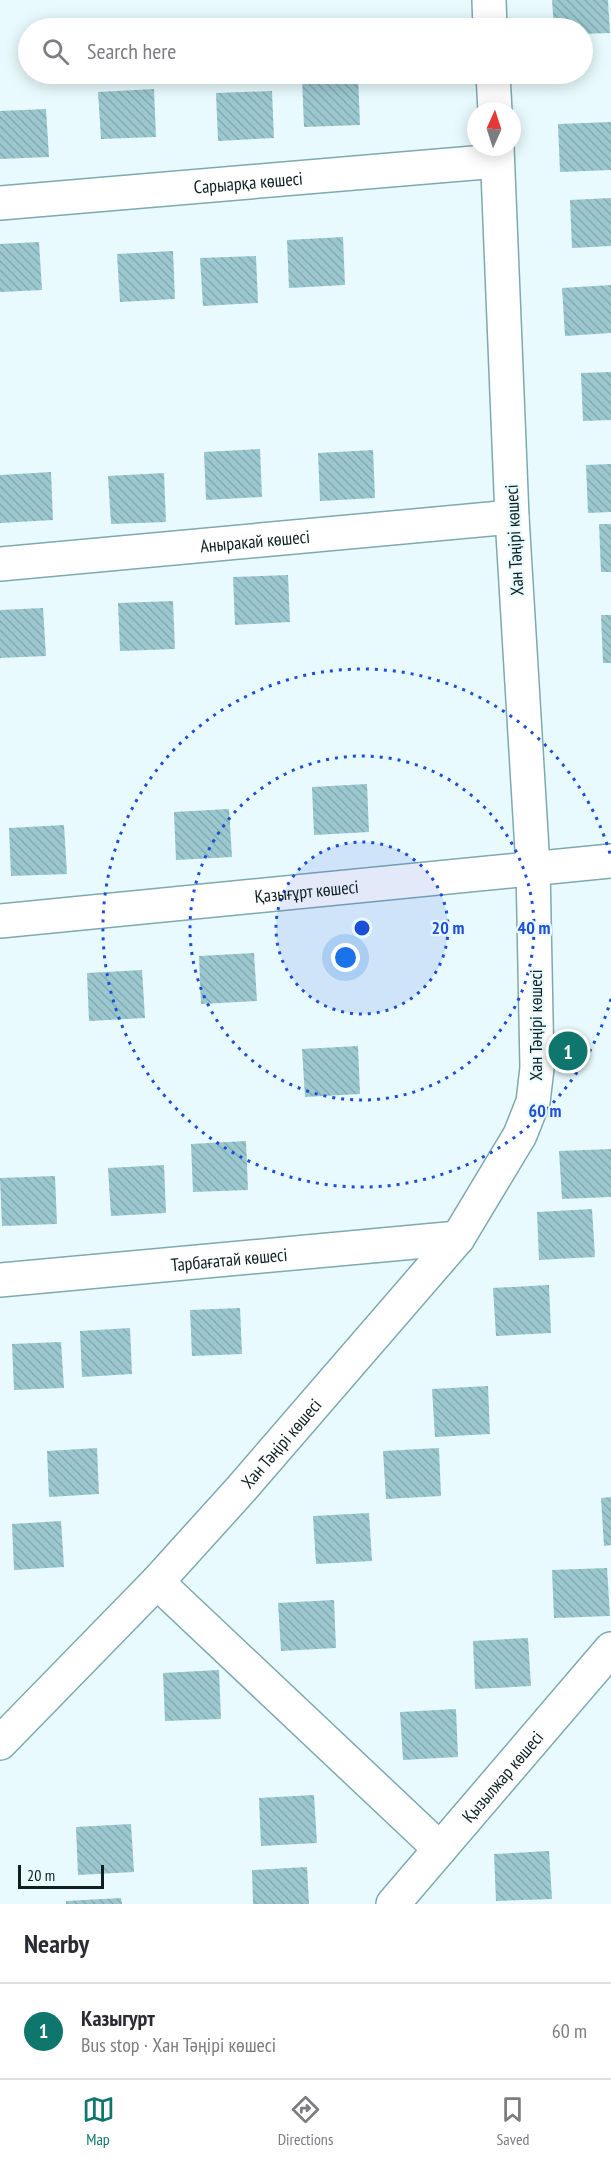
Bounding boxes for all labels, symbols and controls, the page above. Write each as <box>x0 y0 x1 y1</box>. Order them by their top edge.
search box <box>18 18 593 84</box>
icon: search <box>39 35 72 68</box>
text: Search here <box>87 37 176 65</box>
north arrow <box>467 102 521 156</box>
street label: Сарыарқа көшесі <box>193 166 304 198</box>
street label: Хан Тәңірі көшесі <box>500 484 528 596</box>
street label: Аныракай көшесі <box>199 524 311 557</box>
street label: Қазығұрт көшесі <box>253 874 360 907</box>
text: 20 m <box>432 916 464 939</box>
text: 40 m <box>518 916 550 939</box>
centre of rings <box>352 918 372 938</box>
your location <box>331 943 360 972</box>
street label: Хан Тәңірі көшесі <box>524 969 547 1081</box>
pin: 1 <box>548 1028 588 1074</box>
text: 60 m <box>529 1099 561 1122</box>
street label: Тарбағатай көшесі <box>170 1242 288 1276</box>
street label: Хан Тәңірі көшесі <box>236 1393 326 1493</box>
street label: Қызылжар көшесі <box>457 1726 548 1827</box>
scale bar <box>18 1862 104 1890</box>
text: 20 m <box>27 1865 55 1885</box>
text: Nearby <box>24 1927 89 1960</box>
text: Казыгурт <box>81 2004 155 2032</box>
text: 1 <box>39 2018 48 2044</box>
text: 60 m <box>552 2018 587 2044</box>
text: Bus stop · Хан Тәңірі көшесі <box>81 2032 276 2058</box>
tab: Map <box>82 2093 115 2149</box>
tab: Directions <box>278 2093 333 2149</box>
tab: Saved <box>496 2093 529 2149</box>

